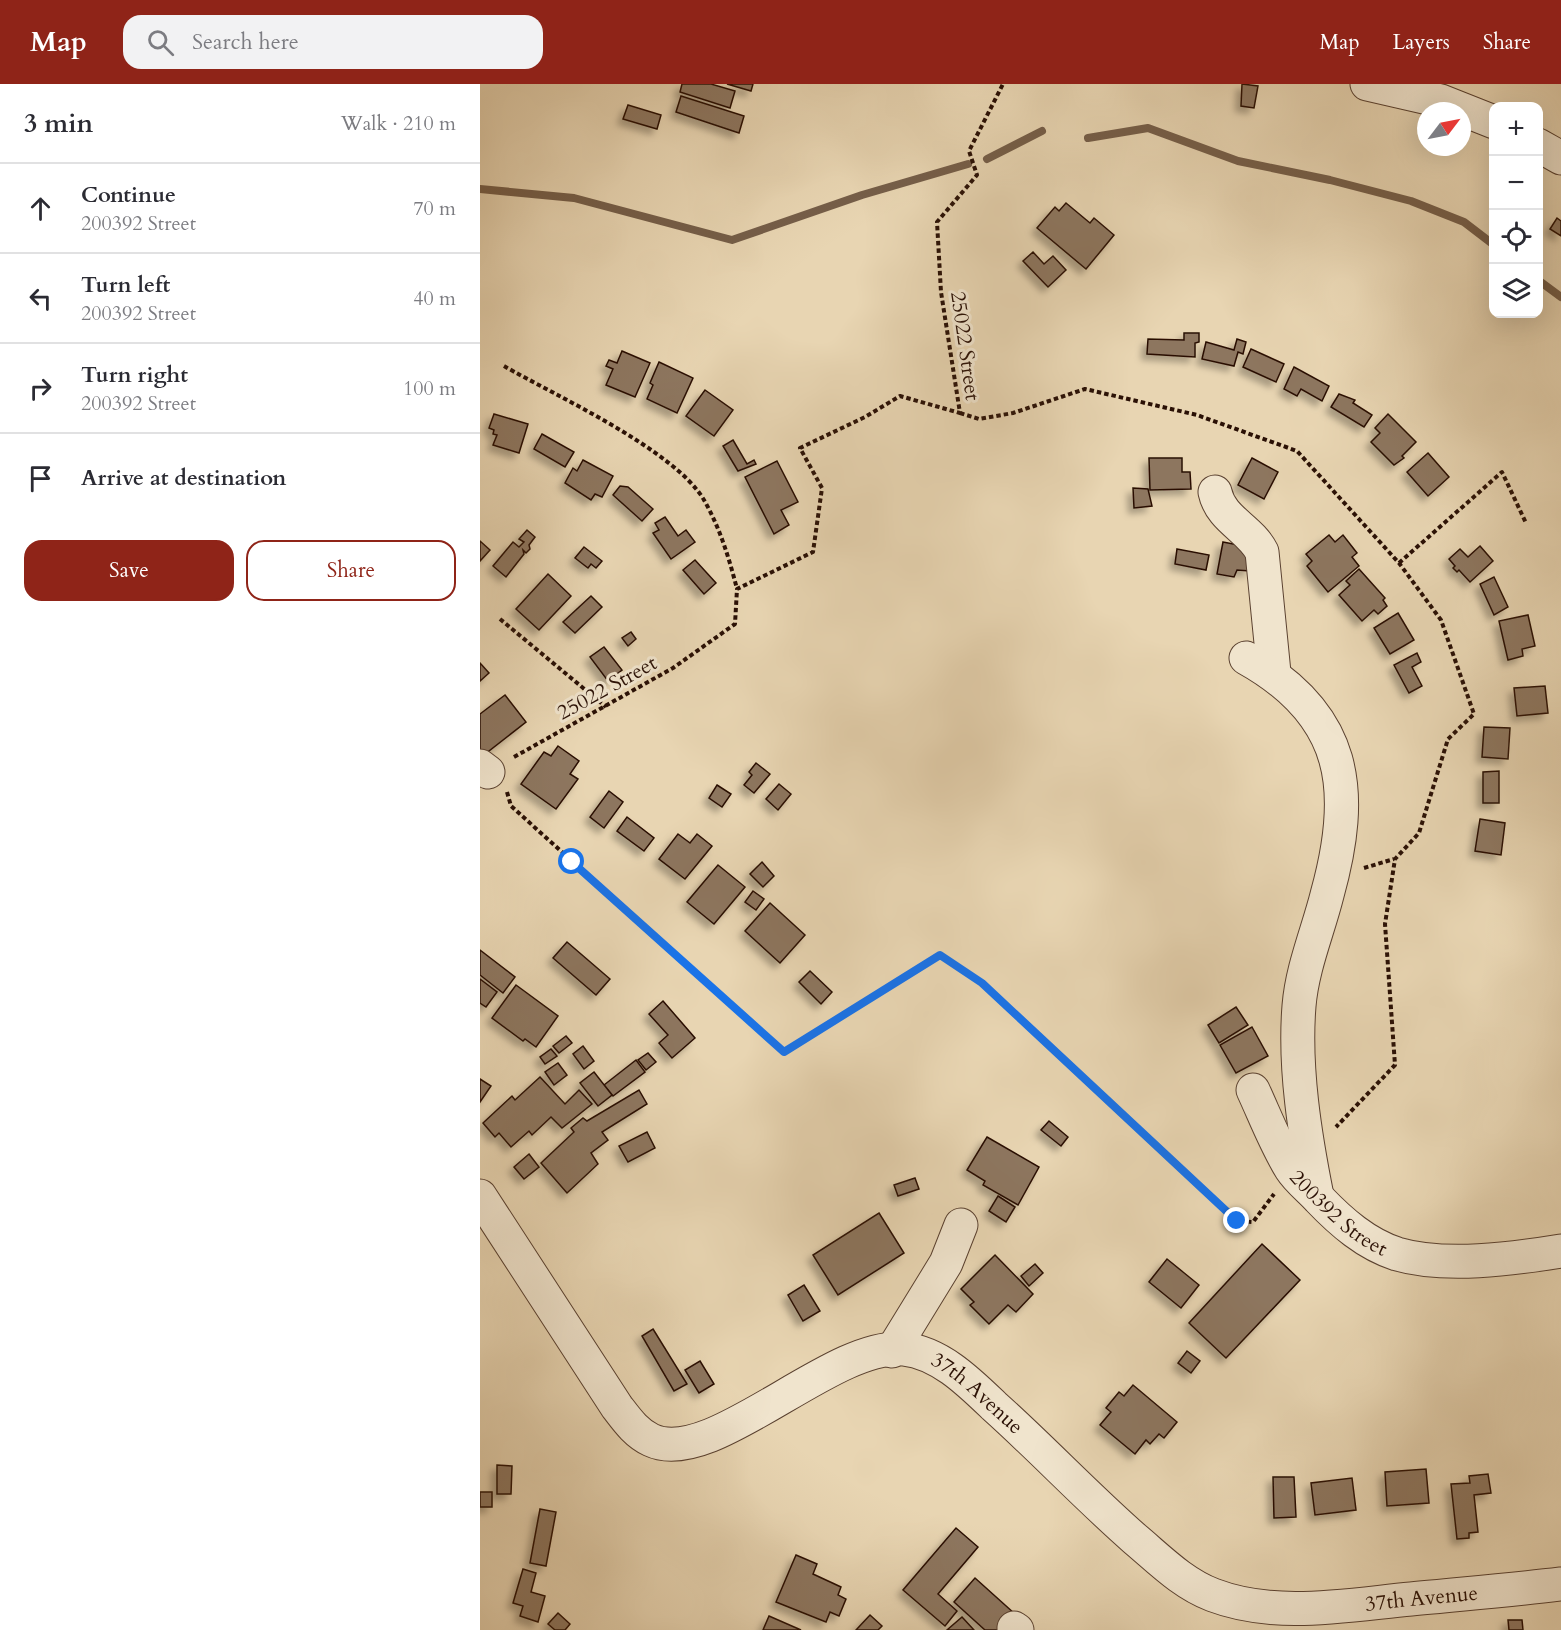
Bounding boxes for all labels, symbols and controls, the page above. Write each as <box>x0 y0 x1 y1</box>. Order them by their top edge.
search box <box>123 15 543 69</box>
text: Map <box>30 23 87 61</box>
icon: search <box>144 26 177 59</box>
text: Search here <box>192 27 299 57</box>
text: Map <box>1320 28 1360 57</box>
text: Layers <box>1393 28 1450 57</box>
text: Share <box>1483 28 1531 57</box>
north arrow <box>1417 102 1471 156</box>
map controls <box>1489 102 1543 318</box>
button: + <box>1489 102 1543 156</box>
text: 3 min <box>24 106 93 141</box>
text: Walk · 210 m <box>341 110 456 137</box>
button: − <box>1489 156 1543 210</box>
text: Continue <box>81 180 176 210</box>
icon: ahead <box>24 192 57 225</box>
text: 70 m <box>413 195 456 222</box>
text: 200392 Street <box>81 210 196 237</box>
button: locate <box>1489 210 1543 264</box>
button: layers <box>1489 264 1543 318</box>
text: Turn left <box>81 270 170 300</box>
icon: left <box>24 282 57 315</box>
text: 40 m <box>413 285 456 312</box>
street label: 25022 Street <box>943 290 987 403</box>
text: 200392 Street <box>81 300 196 327</box>
text: Turn right <box>81 360 188 390</box>
icon: right <box>24 372 57 405</box>
text: 100 m <box>403 375 456 402</box>
text: 200392 Street <box>81 390 196 417</box>
icon: arrive <box>24 462 57 495</box>
text: Arrive at destination <box>81 463 286 493</box>
button: Save <box>24 540 234 601</box>
button: Share <box>246 540 456 601</box>
street label: 25022 Street <box>552 648 662 727</box>
route start <box>558 848 584 874</box>
street label: 200392 Street <box>1283 1163 1392 1263</box>
route end <box>1223 1207 1249 1233</box>
street label: 37th Avenue <box>926 1345 1030 1441</box>
street label: 37th Avenue <box>1363 1578 1479 1618</box>

